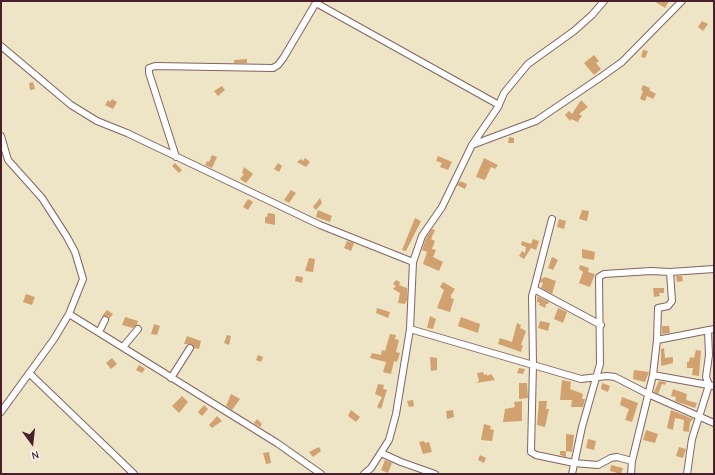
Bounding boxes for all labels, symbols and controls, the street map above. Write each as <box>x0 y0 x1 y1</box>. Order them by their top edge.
north arrow <box>12 423 52 463</box>
text: N <box>30 448 40 462</box>

